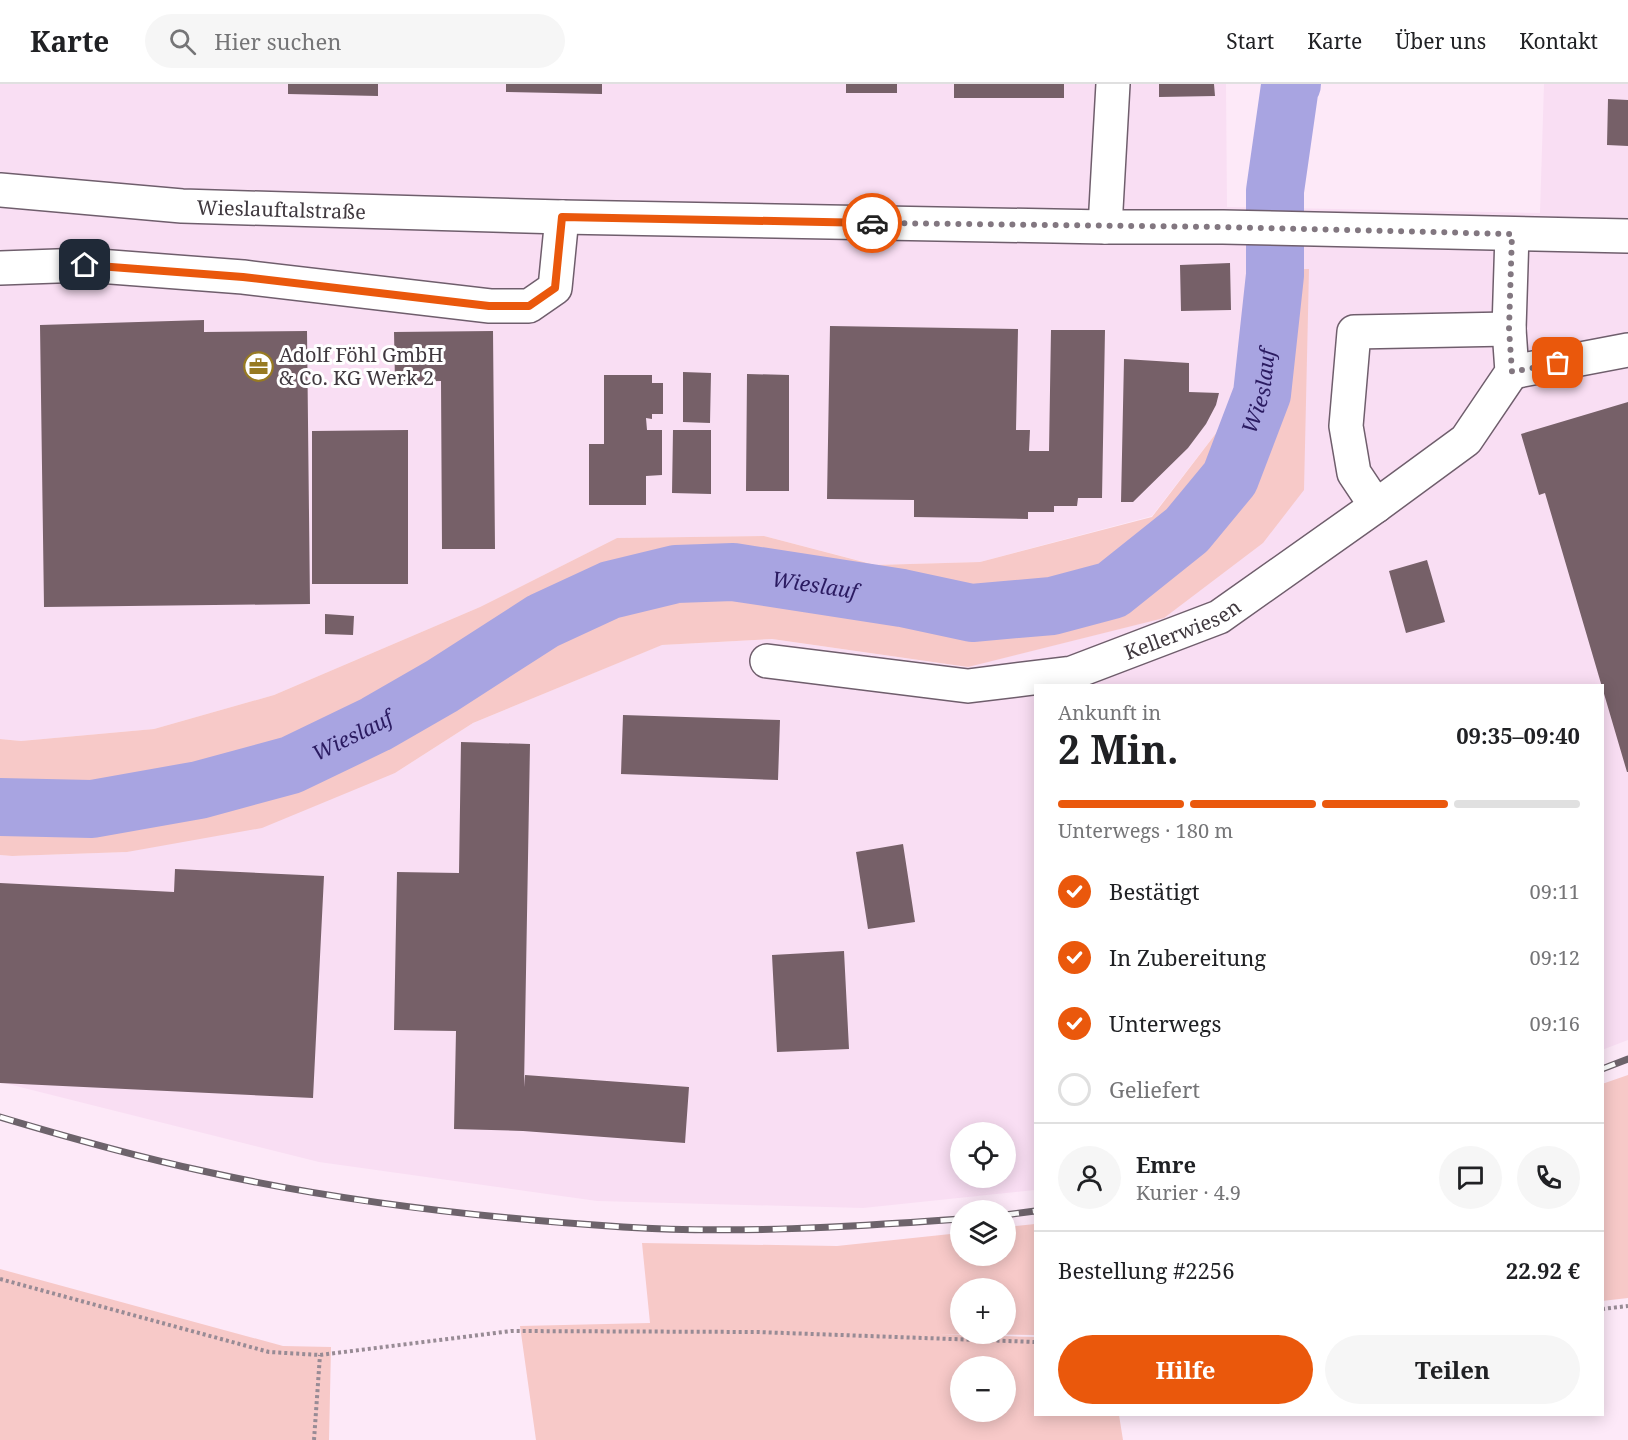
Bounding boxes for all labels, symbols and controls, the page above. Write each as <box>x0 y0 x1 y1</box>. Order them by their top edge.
search box <box>145 14 565 68</box>
text: Karte <box>30 22 109 60</box>
icon: search <box>166 25 199 58</box>
text: Hier suchen <box>214 26 341 56</box>
text: Start <box>1226 27 1274 55</box>
text: Karte <box>1307 27 1362 55</box>
text: Über uns <box>1395 27 1486 55</box>
text: Kontakt <box>1519 27 1598 55</box>
street label: Wieslauftalstraße <box>196 193 366 225</box>
courier <box>842 193 902 253</box>
icon: car <box>856 207 889 240</box>
pin <box>59 239 110 290</box>
icon: home <box>68 248 101 281</box>
pin <box>1532 337 1583 388</box>
place label: Adolf Föhl GmbH & Co. KG Werk 2 <box>279 341 443 391</box>
water label: Wieslauf <box>1234 343 1281 437</box>
icon: bag <box>1541 346 1574 379</box>
office icon: Adolf Föhl GmbH & Co. KG Werk 2 <box>242 350 274 382</box>
water label: Wieslauf <box>770 564 864 606</box>
street label: Kellerwiesen <box>1120 592 1246 665</box>
text: Ankunft in <box>1058 699 1161 726</box>
water label: Wieslauf <box>307 701 401 767</box>
text: 09:35–09:40 <box>1456 720 1580 750</box>
text: 2 Min. <box>1058 722 1179 775</box>
text: Unterwegs · 180 m <box>1058 817 1233 844</box>
icon: check <box>1058 875 1091 908</box>
text: Bestätigt <box>1109 876 1200 906</box>
text: 09:11 <box>1530 878 1580 905</box>
icon: check <box>1058 941 1091 974</box>
text: In Zubereitung <box>1109 942 1266 972</box>
text: 09:12 <box>1530 944 1580 971</box>
icon: check <box>1058 1007 1091 1040</box>
text: Unterwegs <box>1109 1008 1221 1038</box>
text: 09:16 <box>1530 1010 1580 1037</box>
text: Geliefert <box>1109 1074 1200 1104</box>
map controls <box>950 1122 1016 1422</box>
button: locate <box>950 1122 1016 1188</box>
button: person <box>1058 1146 1121 1209</box>
button: chat <box>1439 1146 1502 1209</box>
button: phone <box>1517 1146 1580 1209</box>
text: Emre <box>1136 1149 1196 1179</box>
text: Kurier · 4.9 <box>1136 1179 1241 1206</box>
button: layers <box>950 1200 1016 1266</box>
text: Bestellung #2256 <box>1058 1255 1234 1285</box>
text: 22.92 € <box>1506 1255 1580 1285</box>
button: + <box>950 1278 1016 1344</box>
button: Hilfe <box>1058 1335 1313 1404</box>
button: Teilen <box>1325 1335 1580 1404</box>
button: − <box>950 1356 1016 1422</box>

